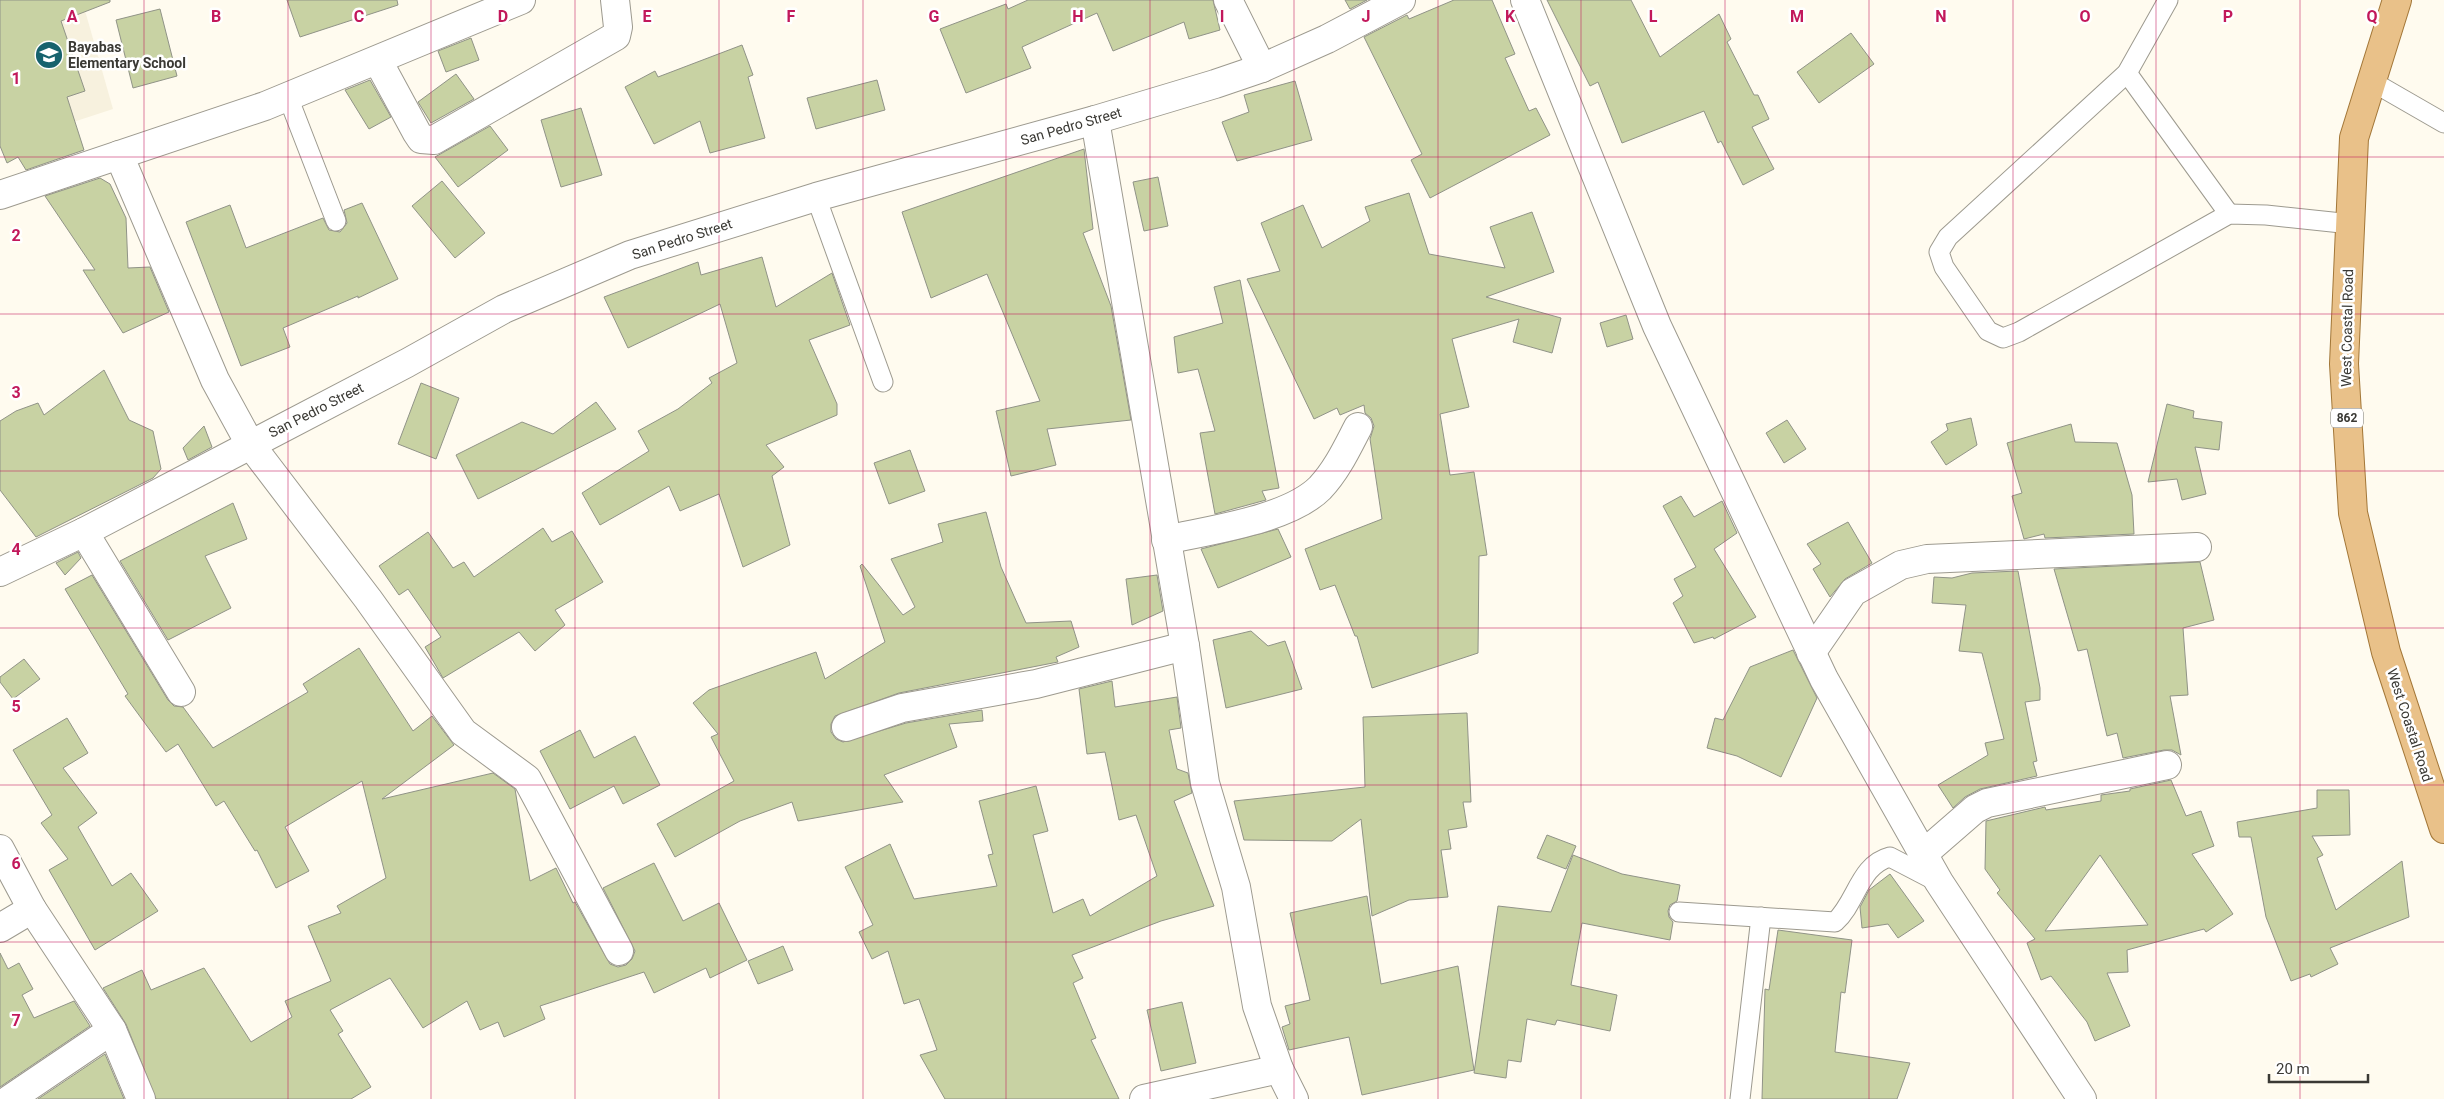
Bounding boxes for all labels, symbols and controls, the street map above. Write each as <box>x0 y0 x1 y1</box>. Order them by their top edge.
text: A <box>67 7 78 26</box>
text: B <box>211 7 221 26</box>
text: C <box>354 7 364 26</box>
text: D <box>498 7 508 26</box>
text: E <box>643 7 652 26</box>
text: F <box>787 7 796 26</box>
text: G <box>929 7 940 26</box>
text: H <box>1072 7 1084 26</box>
text: I <box>1220 7 1224 26</box>
text: J <box>1362 7 1370 26</box>
text: K <box>1505 7 1516 26</box>
text: L <box>1649 7 1658 26</box>
text: M <box>1790 7 1804 26</box>
text: N <box>1935 7 1947 26</box>
text: O <box>2079 7 2091 26</box>
text: P <box>2223 7 2233 26</box>
text: Q <box>2366 7 2378 26</box>
place label: Bayabas Elementary School <box>68 39 186 71</box>
school or university icon: Bayabas Elementary School <box>34 40 64 70</box>
text: 1 <box>11 69 21 88</box>
street label: San Pedro Street <box>1019 104 1124 148</box>
street label: San Pedro Street <box>630 215 734 263</box>
text: 2 <box>11 226 21 245</box>
street label: West Coastal Road <box>2338 269 2356 387</box>
street label: San Pedro Street <box>266 379 366 441</box>
text: 3 <box>11 383 21 402</box>
road number: 862 <box>2331 408 2363 428</box>
text: 4 <box>11 540 21 559</box>
street label: West Coastal Road <box>2384 666 2436 784</box>
text: 5 <box>11 697 21 716</box>
text: 6 <box>11 854 21 873</box>
text: 7 <box>11 1011 21 1030</box>
scale bar <box>2269 1052 2368 1084</box>
text: 20 m <box>2276 1060 2310 1078</box>

